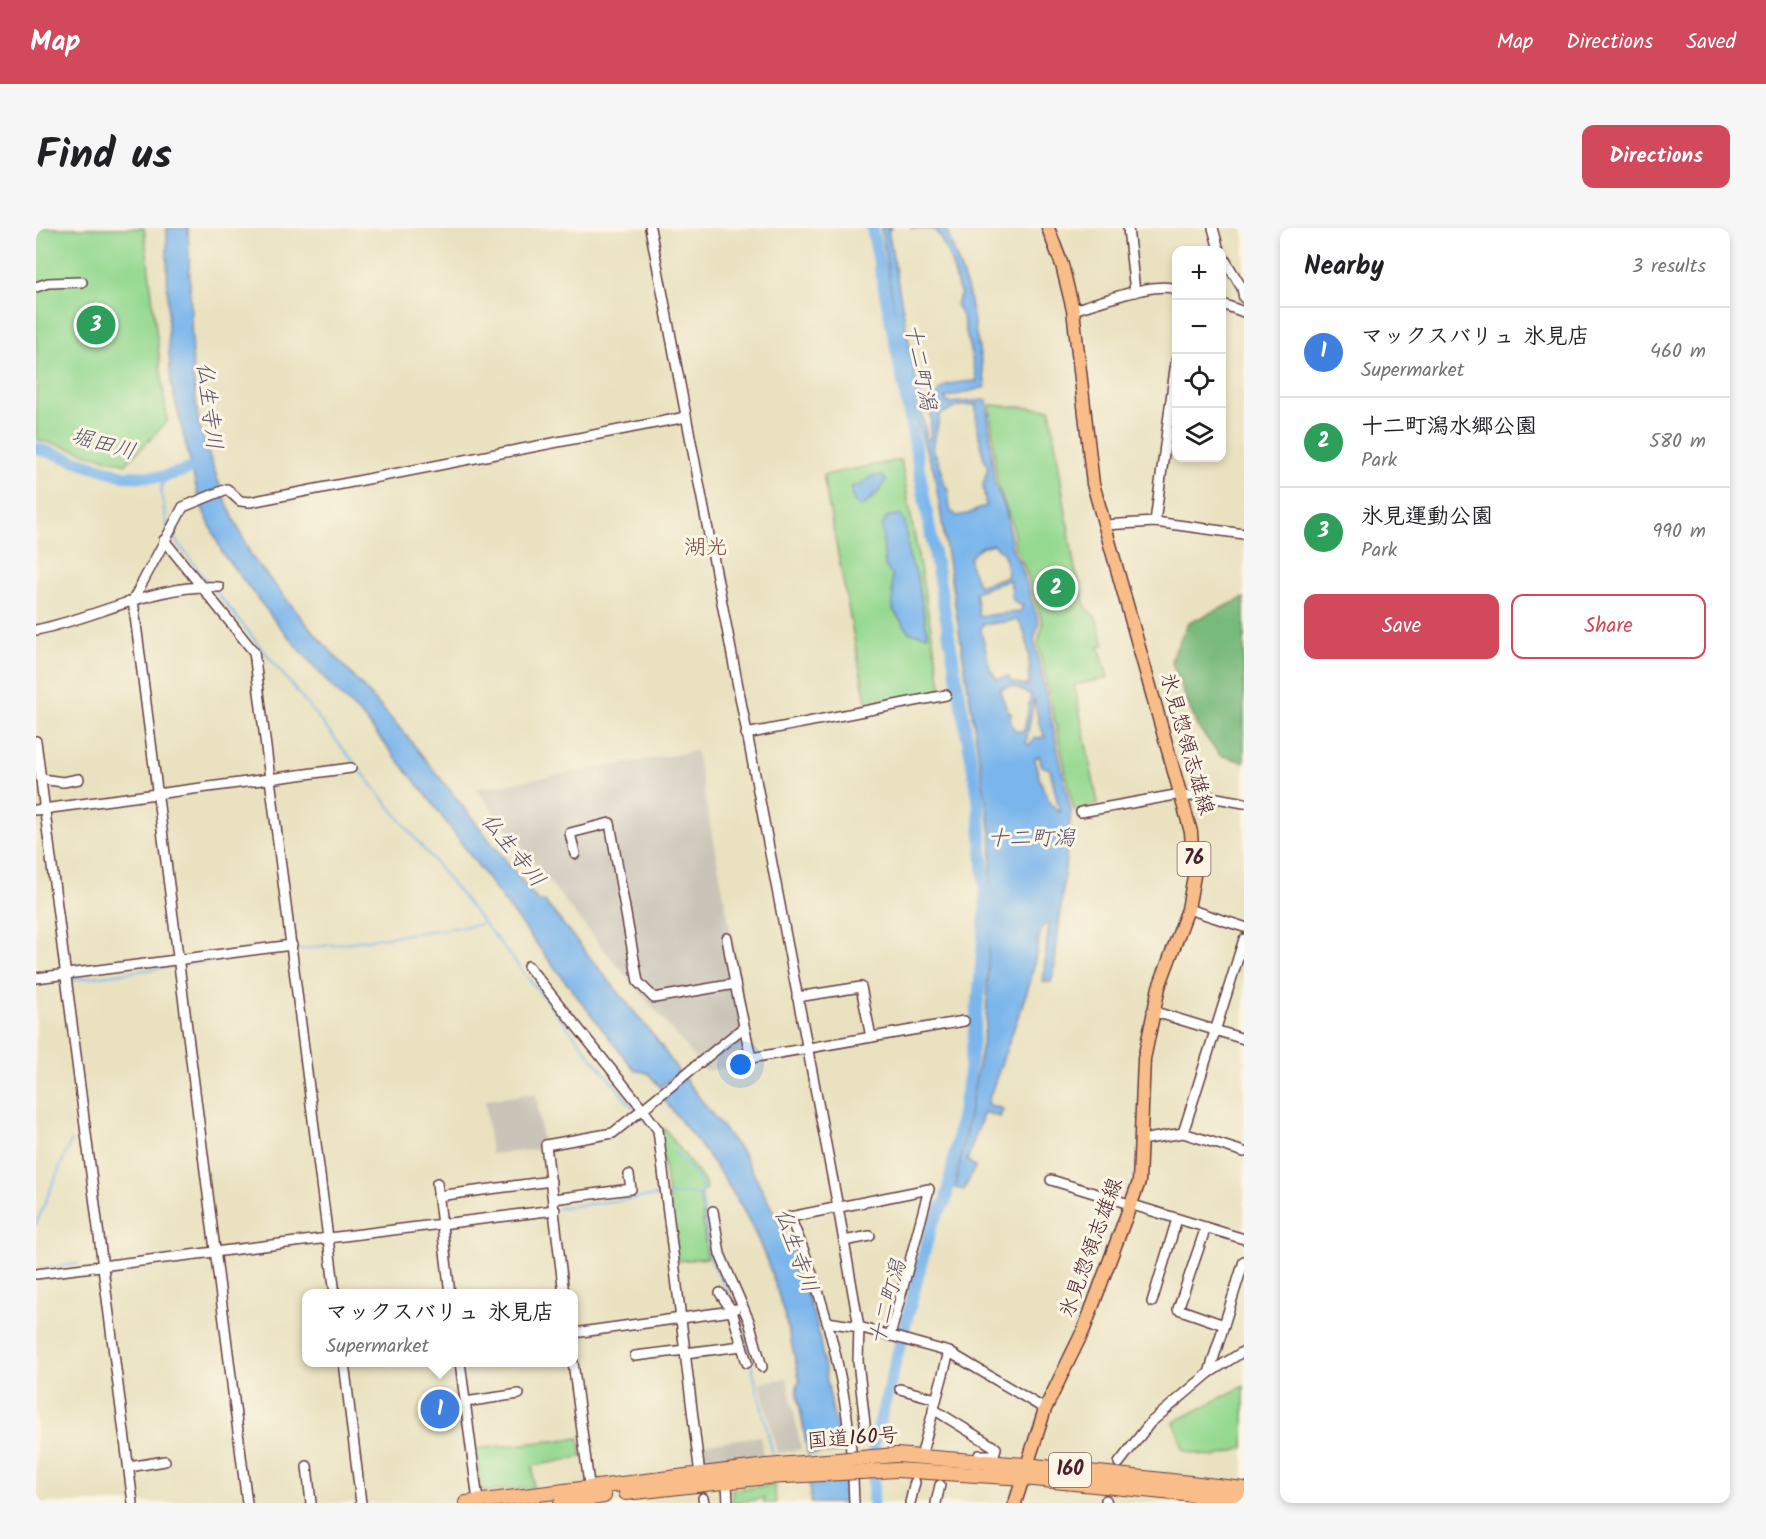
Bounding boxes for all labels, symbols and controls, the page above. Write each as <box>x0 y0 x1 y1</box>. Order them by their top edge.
text: Map <box>30 20 81 65</box>
text: Map <box>1497 26 1533 59</box>
text: Directions <box>1566 26 1653 59</box>
text: Saved <box>1686 26 1736 59</box>
text: Find us <box>36 123 172 190</box>
button: Directions <box>1582 125 1730 188</box>
map controls <box>1172 246 1226 462</box>
button: + <box>1172 246 1226 300</box>
text: Nearby <box>1304 246 1384 288</box>
text: 3 results <box>1632 251 1706 283</box>
button: − <box>1172 300 1226 354</box>
pin: 3 <box>76 302 116 348</box>
water label: 十二町潟 <box>893 320 945 415</box>
text: マックスバリュ 氷見店 <box>1361 320 1589 355</box>
text: 1 <box>1320 336 1327 368</box>
text: 460 m <box>1650 336 1706 368</box>
button: locate <box>1172 354 1226 408</box>
text: Supermarket <box>1361 355 1464 387</box>
water label: 仏生寺川 <box>185 360 231 452</box>
button: layers <box>1172 408 1226 462</box>
text: 十二町潟水郷公園 <box>1361 410 1537 445</box>
water label: 堀田川 <box>67 420 139 470</box>
text: 2 <box>1318 426 1329 458</box>
text: 580 m <box>1649 426 1706 458</box>
text: Park <box>1361 445 1397 477</box>
text: 氷見運動公園 <box>1361 500 1493 535</box>
text: 3 <box>1318 516 1329 548</box>
text: 990 m <box>1653 516 1706 548</box>
district label: 湖光 <box>684 531 728 566</box>
text: Park <box>1361 535 1397 567</box>
pin: 2 <box>1036 566 1076 610</box>
button: Save <box>1304 594 1499 659</box>
button: Share <box>1511 594 1706 659</box>
street label: 氷見惣領志雄線 <box>1150 669 1222 819</box>
water label: 仏生寺川 <box>471 806 553 896</box>
water label: 十二町潟 <box>987 822 1076 857</box>
road number: 76 <box>1178 842 1210 876</box>
your location <box>726 1050 755 1079</box>
street label: 氷見惣領志雄線 <box>1051 1173 1133 1323</box>
water label: 仏生寺川 <box>764 1204 826 1298</box>
water label: 十二町潟 <box>861 1255 918 1350</box>
popup <box>302 1289 578 1367</box>
text: マックスバリュ 氷見店 <box>326 1296 554 1331</box>
text: Supermarket <box>326 1331 429 1363</box>
pin: 1 <box>420 1386 460 1432</box>
street label: 国道160号 <box>806 1419 900 1459</box>
road number: 160 <box>1049 1453 1091 1487</box>

